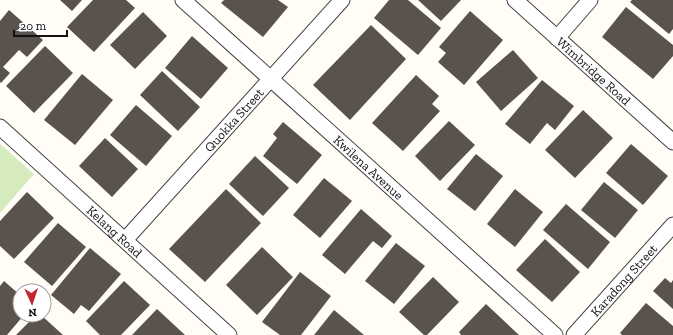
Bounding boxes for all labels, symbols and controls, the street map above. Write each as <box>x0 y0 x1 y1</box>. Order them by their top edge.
scale bar <box>14 12 67 38</box>
text: 20 m <box>20 19 47 33</box>
street label: Wimbridge Road <box>553 34 634 108</box>
street label: Quokka Street <box>201 85 267 155</box>
street label: Kwilena Avenue <box>331 132 406 203</box>
street label: Kelang Road <box>84 203 145 260</box>
street label: Karadong Street <box>588 241 660 320</box>
north arrow <box>12 283 52 323</box>
text: N <box>27 306 37 319</box>

